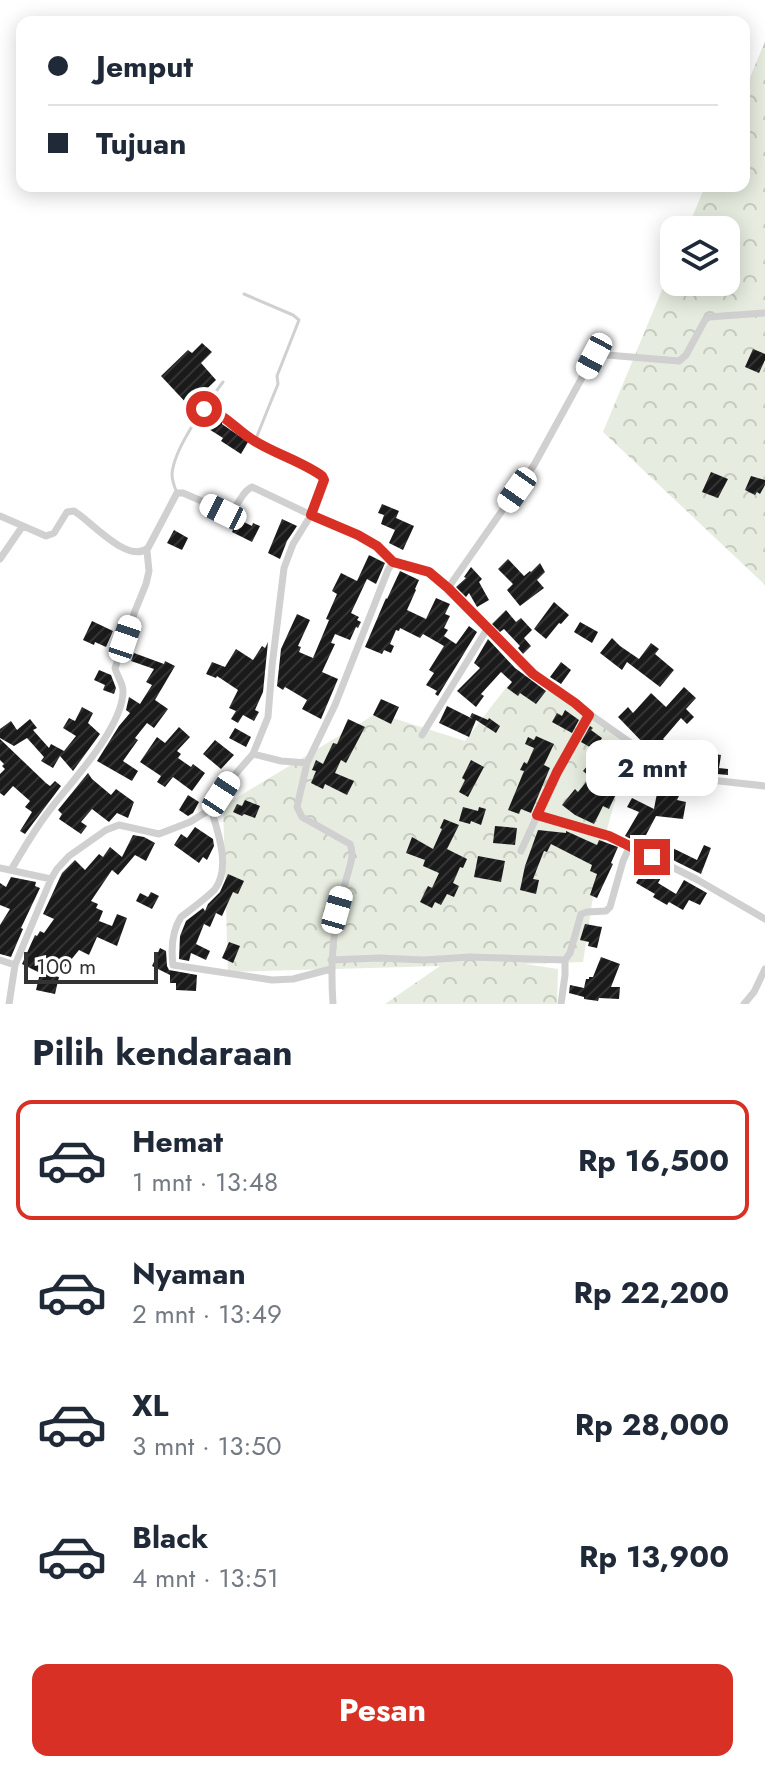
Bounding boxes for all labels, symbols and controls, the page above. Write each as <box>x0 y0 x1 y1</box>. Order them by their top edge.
text: Jemput <box>96 45 193 88</box>
text: Tujuan <box>96 122 187 165</box>
map controls <box>660 216 740 296</box>
button: layers <box>660 216 740 296</box>
car <box>572 329 616 383</box>
route start <box>186 391 222 427</box>
car <box>493 463 541 517</box>
car <box>196 491 250 533</box>
car <box>106 612 144 666</box>
callout: 2 mnt <box>586 741 718 797</box>
text: 2 mnt <box>617 749 687 787</box>
car <box>198 767 244 821</box>
route end <box>634 839 670 875</box>
car <box>319 884 355 936</box>
scale bar <box>24 948 158 984</box>
text: 100 m <box>36 950 96 982</box>
text: Pilih kendaraan <box>32 1026 293 1078</box>
text: Hemat <box>132 1120 223 1163</box>
icon: car <box>36 1124 108 1196</box>
text: Rp 16,500 <box>578 1139 729 1182</box>
text: 1 mnt · 13:48 <box>132 1163 278 1201</box>
text: Nyaman <box>132 1252 246 1295</box>
icon: car <box>36 1256 108 1328</box>
text: Rp 22,200 <box>574 1271 729 1314</box>
text: 2 mnt · 13:49 <box>132 1295 282 1333</box>
text: XL <box>132 1384 168 1427</box>
icon: car <box>36 1388 108 1460</box>
text: Rp 28,000 <box>575 1403 729 1446</box>
text: 3 mnt · 13:50 <box>132 1427 282 1465</box>
text: Black <box>132 1516 208 1559</box>
icon: car <box>36 1520 108 1592</box>
text: Rp 13,900 <box>579 1535 729 1578</box>
text: 4 mnt · 13:51 <box>132 1559 279 1597</box>
button: Pesan <box>32 1664 733 1756</box>

